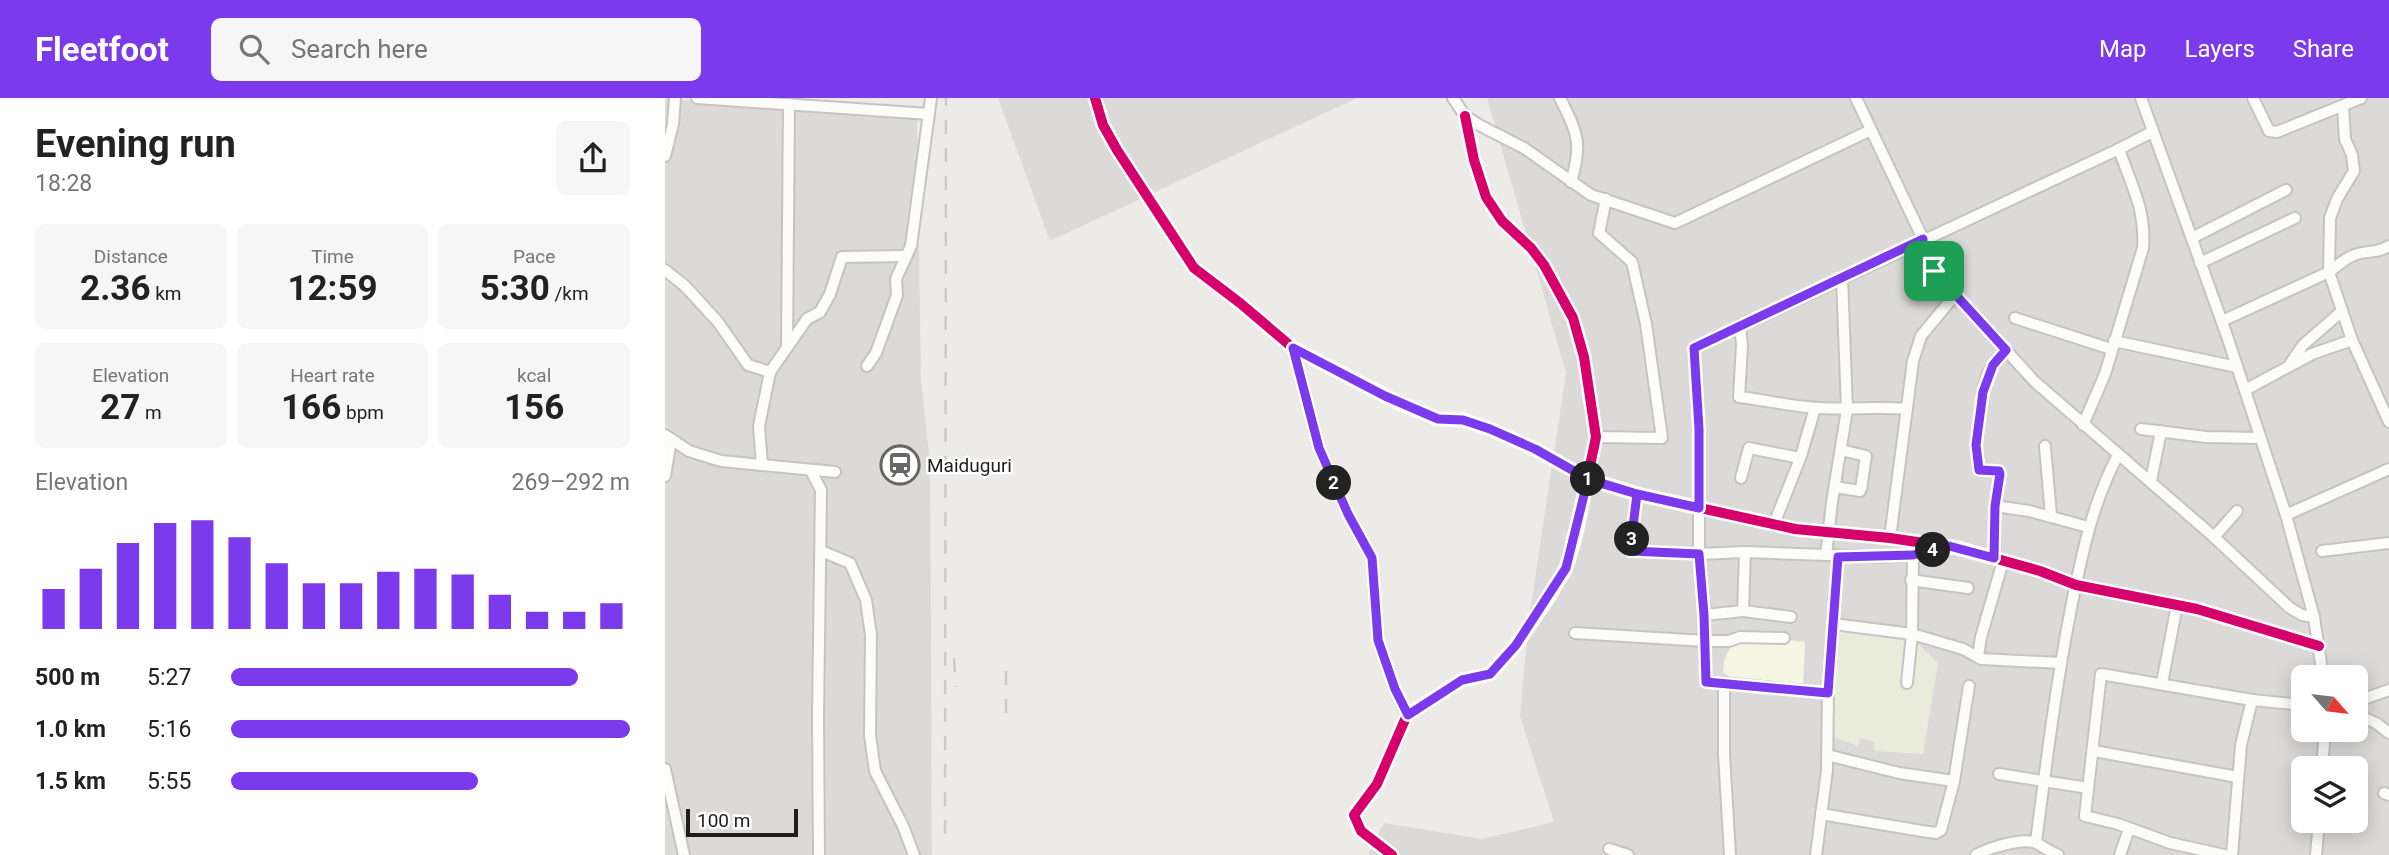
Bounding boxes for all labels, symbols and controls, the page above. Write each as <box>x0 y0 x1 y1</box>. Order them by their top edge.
search box <box>211 18 701 81</box>
text: Fleetfoot <box>35 30 169 69</box>
icon: search <box>235 30 273 68</box>
text: Search here <box>291 34 428 64</box>
text: Map <box>2099 35 2147 63</box>
text: Layers <box>2185 35 2255 63</box>
text: Share <box>2293 35 2354 63</box>
button: share <box>556 121 630 195</box>
text: Evening run <box>35 122 236 166</box>
text: 18:28 <box>35 170 92 197</box>
pin <box>1904 241 1964 301</box>
text: Distance <box>94 245 168 268</box>
text: Time <box>311 245 354 268</box>
text: Pace <box>513 245 555 268</box>
icon: arrive <box>1915 252 1953 290</box>
text: 2.36 <box>80 268 151 309</box>
text: 12:59 <box>287 268 378 309</box>
text: 5:30 <box>480 268 550 309</box>
text: km <box>151 282 182 305</box>
text: /km <box>550 282 589 305</box>
text: Elevation <box>92 364 169 387</box>
text: Heart rate <box>290 364 375 387</box>
text: kcal <box>517 364 551 387</box>
text: 27 <box>100 387 140 428</box>
text: 166 <box>281 387 341 428</box>
text: 156 <box>504 387 564 428</box>
text: m <box>140 401 162 424</box>
text: bpm <box>341 401 384 424</box>
station icon: Maiduguri <box>879 444 921 486</box>
place label: Maiduguri <box>927 454 1012 477</box>
pin: 1 <box>1571 462 1605 496</box>
pin: 2 <box>1317 466 1351 500</box>
text: 1 <box>1582 467 1593 490</box>
text: Elevation <box>35 469 128 496</box>
text: 269–292 m <box>511 469 630 496</box>
text: 2 <box>1328 471 1339 494</box>
pin: 3 <box>1615 522 1649 556</box>
text: 3 <box>1626 527 1637 550</box>
pin: 4 <box>1915 532 1951 568</box>
text: 4 <box>1927 538 1938 561</box>
text: 500 m <box>35 664 100 691</box>
text: 5:27 <box>147 664 191 691</box>
north arrow <box>2291 665 2368 742</box>
map controls <box>2291 665 2368 833</box>
text: 1.0 km <box>35 716 106 743</box>
text: 5:16 <box>147 716 191 743</box>
button: layers <box>2291 756 2368 833</box>
text: 1.5 km <box>35 768 106 795</box>
text: 5:55 <box>147 768 191 795</box>
scale bar <box>686 806 798 838</box>
text: 100 m <box>697 809 750 832</box>

